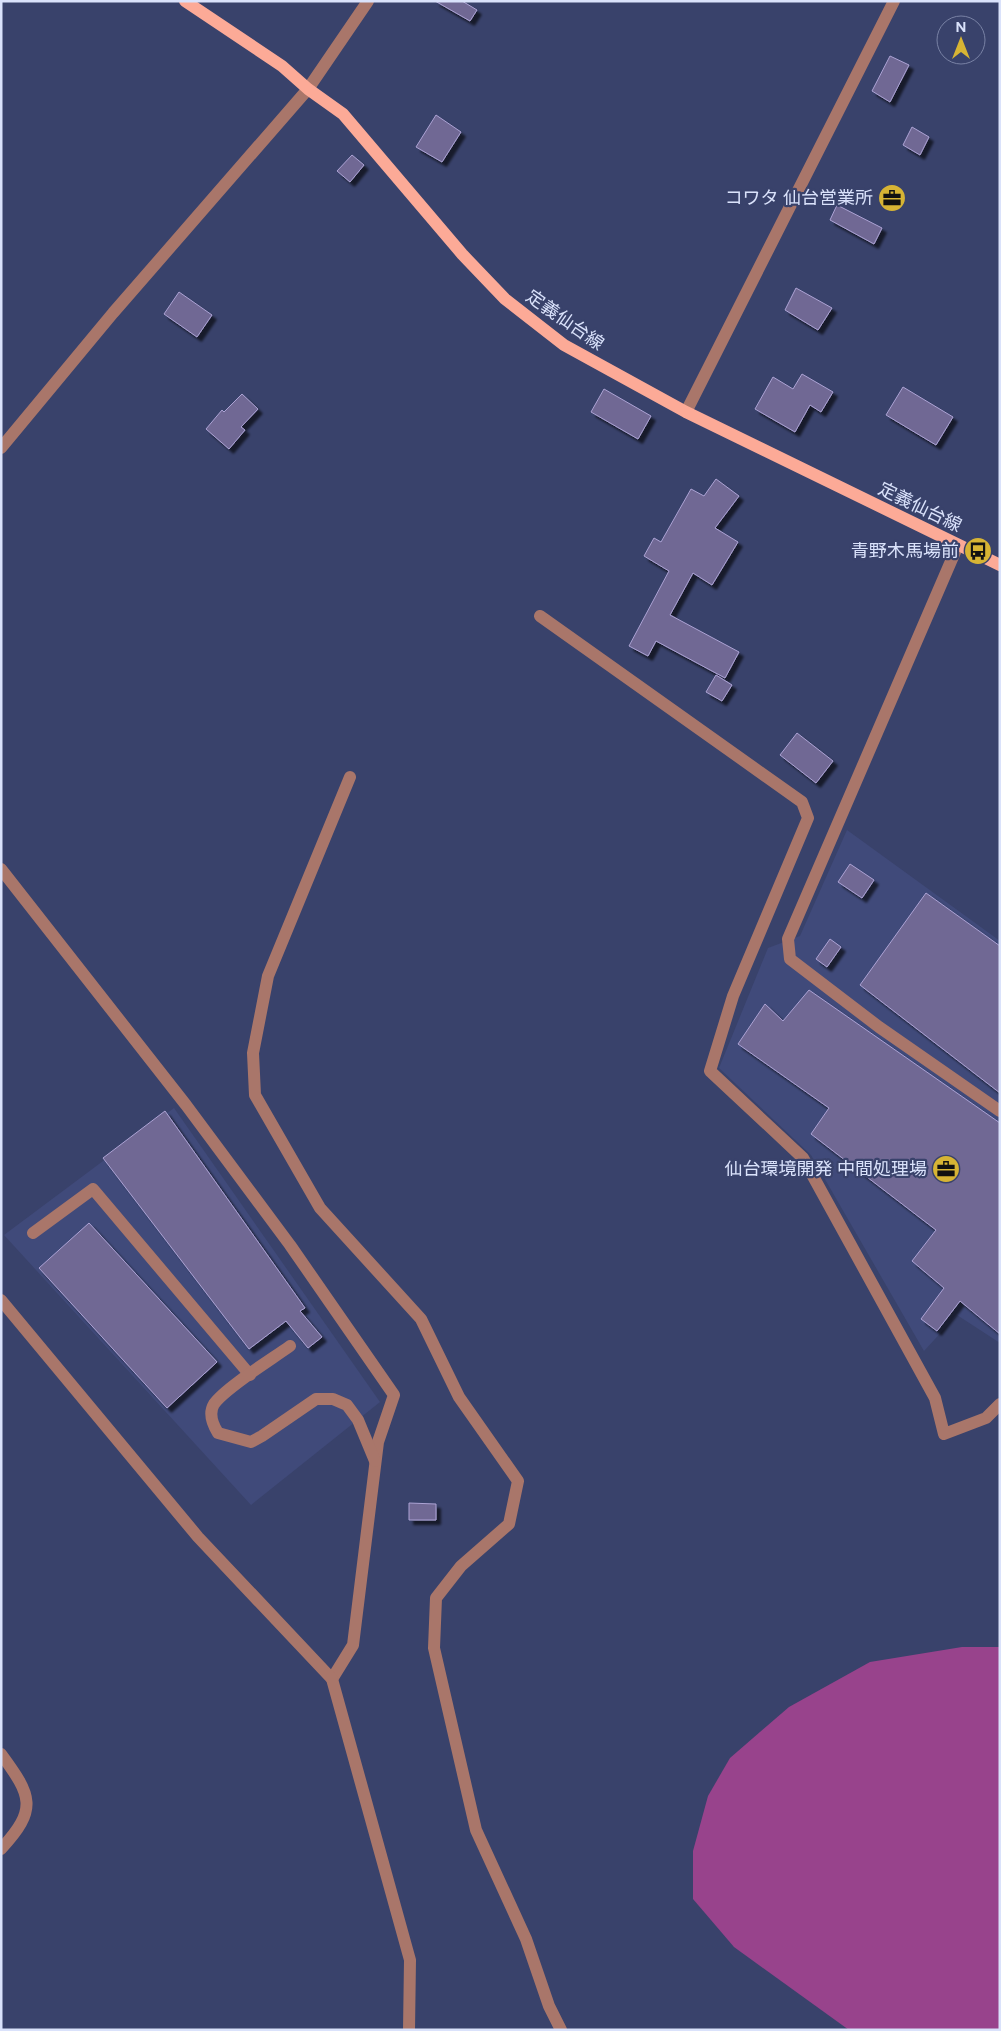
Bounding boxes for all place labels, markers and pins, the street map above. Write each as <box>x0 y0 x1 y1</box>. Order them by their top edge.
office icon: コワタ 仙台営業所 <box>877 183 907 213</box>
place label: コワタ 仙台営業所 <box>725 187 873 209</box>
bus stop icon: 青野木馬場前 <box>963 536 993 566</box>
place label: 青野木馬場前 <box>851 540 959 562</box>
office icon: 仙台環境開発 中間処理場 <box>931 1154 961 1184</box>
place label: 仙台環境開発 中間処理場 <box>725 1158 927 1180</box>

